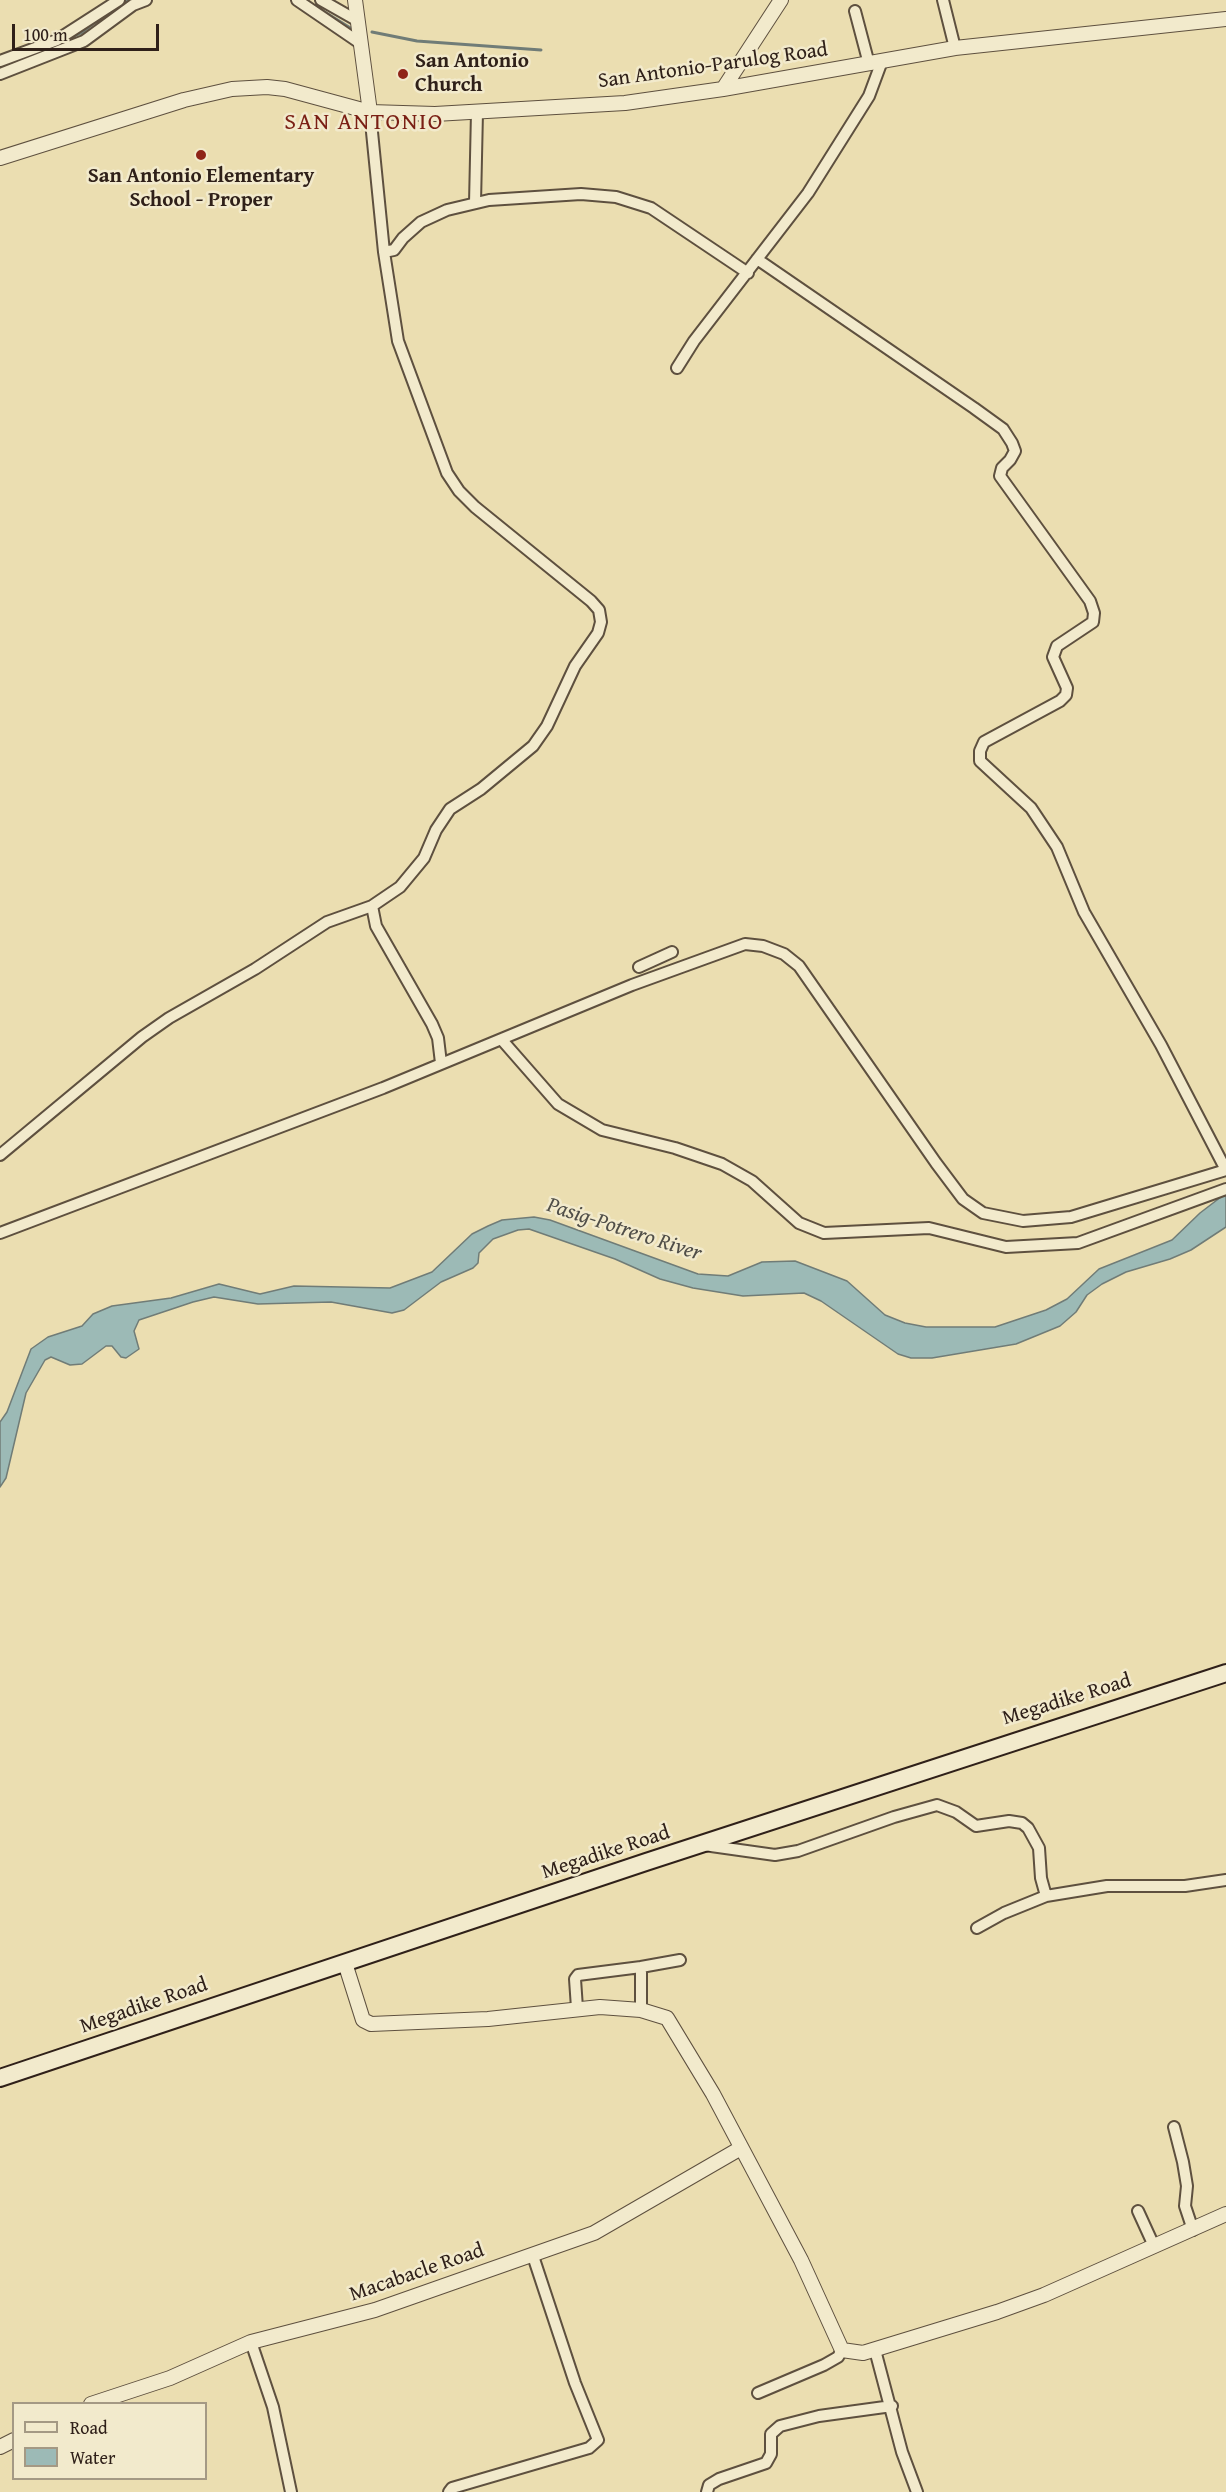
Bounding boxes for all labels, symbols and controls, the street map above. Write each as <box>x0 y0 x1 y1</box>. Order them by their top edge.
scale bar <box>15 12 162 50</box>
text: 100 m <box>23 21 68 48</box>
street label: San Antonio-Parulog Road <box>597 37 829 95</box>
place label: San Antonio Church <box>415 49 529 99</box>
marker: San Antonio Church <box>396 67 410 81</box>
district label: SAN ANTONIO <box>284 109 444 137</box>
marker: San Antonio Elementary School - Proper <box>194 148 208 162</box>
place label: San Antonio Elementary School - Proper <box>88 164 314 214</box>
water label: Pasig-Potrero River <box>543 1193 705 1267</box>
street label: Megadike Road <box>1000 1668 1134 1732</box>
street label: Megadike Road <box>539 1820 673 1886</box>
street label: Megadike Road <box>77 1972 211 2040</box>
street label: Macabacle Road <box>346 2238 488 2308</box>
legend <box>12 2402 207 2480</box>
text: Road <box>70 2414 108 2441</box>
text: Water <box>70 2444 115 2471</box>

